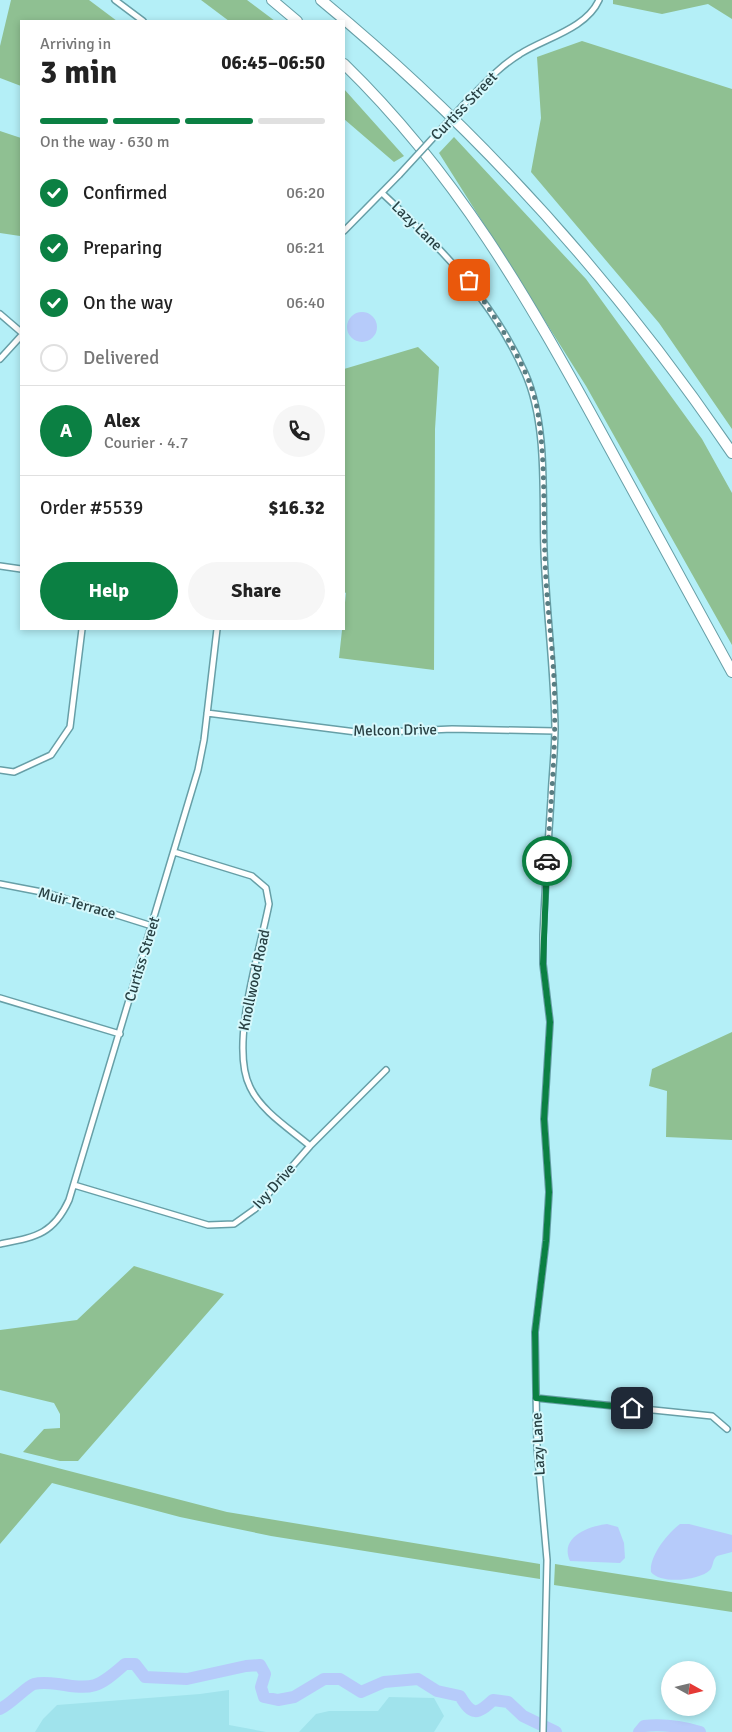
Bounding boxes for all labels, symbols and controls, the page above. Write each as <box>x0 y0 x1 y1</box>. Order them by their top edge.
text: Arriving in <box>40 34 111 54</box>
text: 06:45–06:50 <box>221 51 325 75</box>
text: 3 min <box>40 53 117 92</box>
street label: Curtiss Street <box>427 68 501 144</box>
text: On the way · 630 m <box>40 132 170 152</box>
icon: check <box>40 179 68 207</box>
text: Confirmed <box>83 181 167 205</box>
text: 06:20 <box>286 183 325 203</box>
street label: Lazy Lane <box>388 198 446 254</box>
icon: check <box>40 234 68 262</box>
text: Preparing <box>83 236 162 260</box>
text: 06:21 <box>286 238 325 258</box>
pin <box>448 259 490 301</box>
icon: bag <box>455 266 483 294</box>
icon: check <box>40 289 68 317</box>
text: On the way <box>83 291 173 315</box>
text: 06:40 <box>286 293 325 313</box>
text: Delivered <box>83 346 159 370</box>
button: phone <box>273 405 325 457</box>
text: Alex <box>104 409 140 433</box>
text: A <box>60 419 72 443</box>
text: Courier · 4.7 <box>104 433 188 453</box>
text: Order #5539 <box>40 496 143 520</box>
text: $16.32 <box>268 496 325 520</box>
button: Help <box>40 562 178 620</box>
button: Share <box>188 562 325 620</box>
street label: Melcon Drive <box>353 720 437 740</box>
courier <box>522 836 572 886</box>
icon: car <box>533 847 561 875</box>
street label: Muir Terrace <box>36 883 118 923</box>
street label: Curtiss Street <box>121 914 163 1004</box>
street label: Knollwood Road <box>234 928 274 1032</box>
street label: Ivy Drive <box>249 1160 299 1212</box>
pin <box>611 1387 653 1429</box>
icon: home <box>618 1394 646 1422</box>
street label: Lazy Lane <box>527 1412 549 1476</box>
north arrow <box>661 1661 716 1716</box>
map controls <box>661 1661 716 1716</box>

